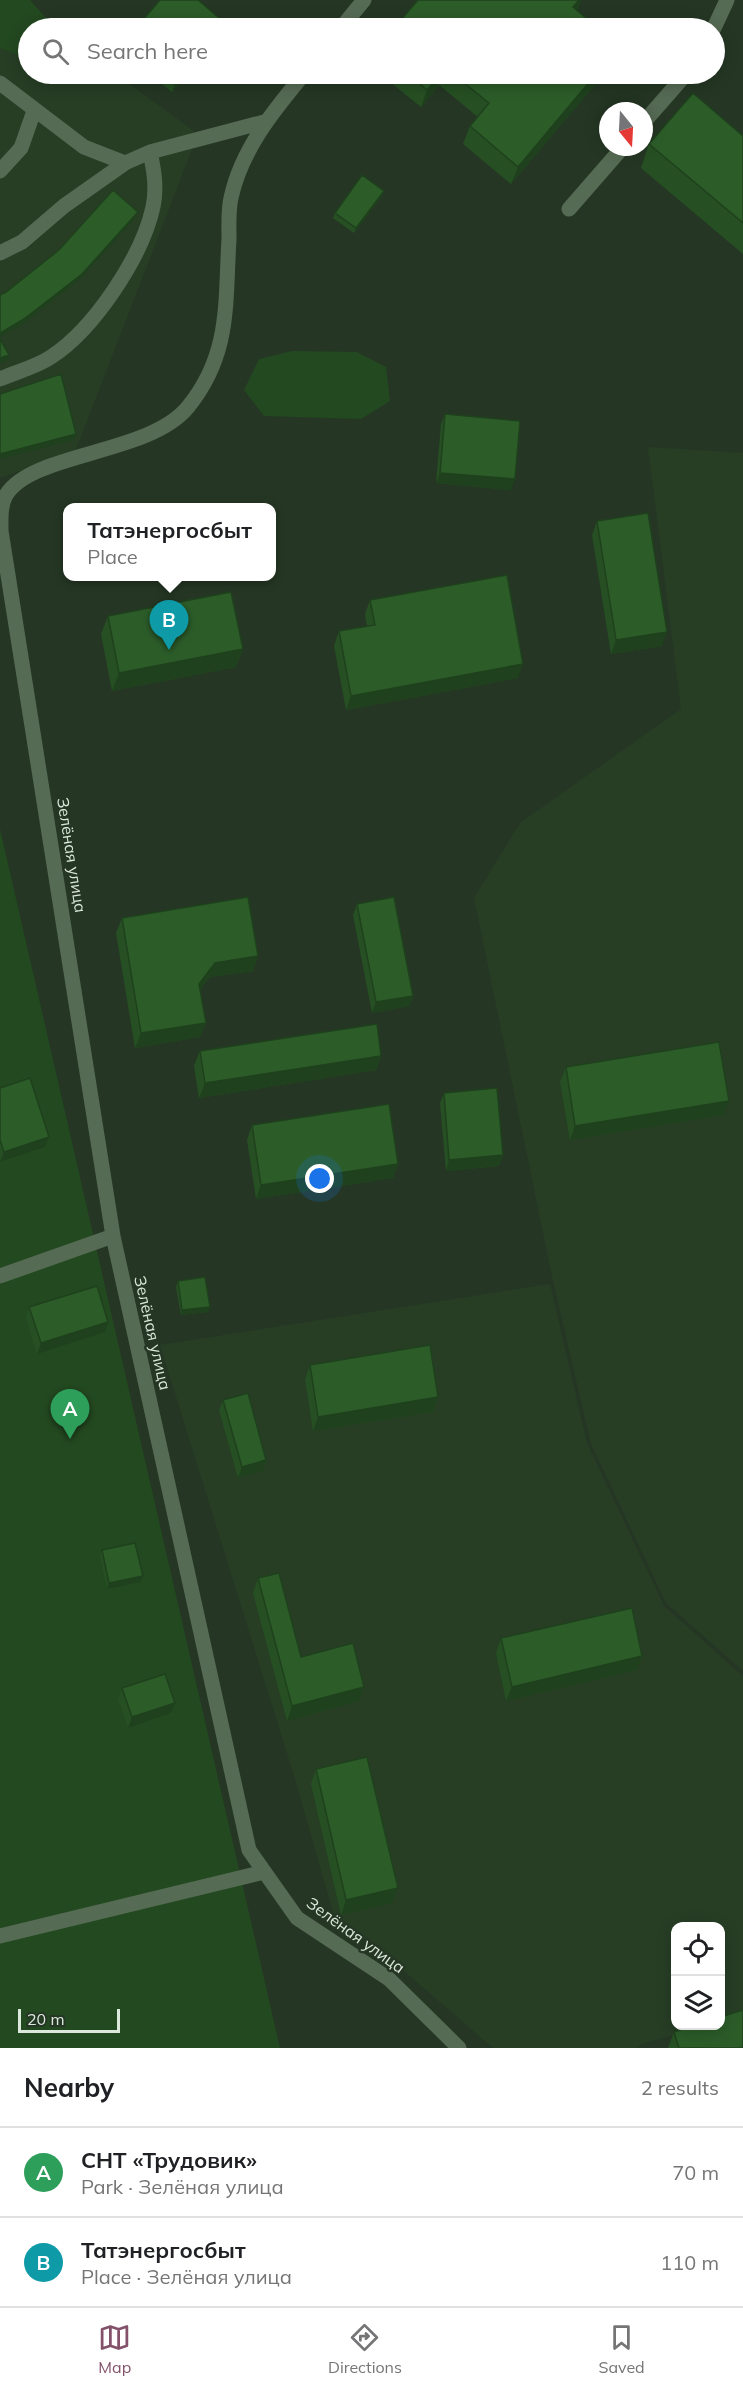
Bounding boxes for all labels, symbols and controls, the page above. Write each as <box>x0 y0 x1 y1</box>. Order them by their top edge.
search box <box>18 18 725 84</box>
icon: search <box>39 35 72 68</box>
text: Search here <box>87 37 208 65</box>
north arrow <box>599 102 653 156</box>
popup <box>63 503 276 581</box>
text: Татэнергосбыт <box>87 516 252 544</box>
text: Place <box>87 544 138 569</box>
pin: B <box>150 600 188 650</box>
street label: Зелёная улица <box>53 796 91 914</box>
your location <box>305 1164 334 1193</box>
street label: Зелёная улица <box>130 1274 176 1392</box>
pin: A <box>50 1390 90 1439</box>
street label: Зелёная улица <box>303 1893 409 1977</box>
map controls <box>671 1922 725 2030</box>
button: locate <box>671 1922 725 1976</box>
button: layers <box>671 1976 725 2030</box>
scale bar <box>18 2006 120 2034</box>
text: 20 m <box>27 2009 64 2029</box>
text: Nearby <box>24 2071 114 2104</box>
text: 2 results <box>641 2075 719 2100</box>
text: СНТ «Трудовик» <box>81 2146 257 2174</box>
text: A <box>36 2160 51 2185</box>
text: 70 m <box>672 2160 719 2185</box>
text: Park · Зелёная улица <box>81 2174 284 2199</box>
text: Татэнергосбыт <box>81 2236 246 2264</box>
text: B <box>37 2250 50 2275</box>
text: 110 m <box>660 2250 719 2275</box>
text: Place · Зелёная улица <box>81 2264 292 2289</box>
tab: Map <box>98 2321 131 2377</box>
tab: Directions <box>328 2321 402 2377</box>
tab: Saved <box>599 2321 645 2377</box>

